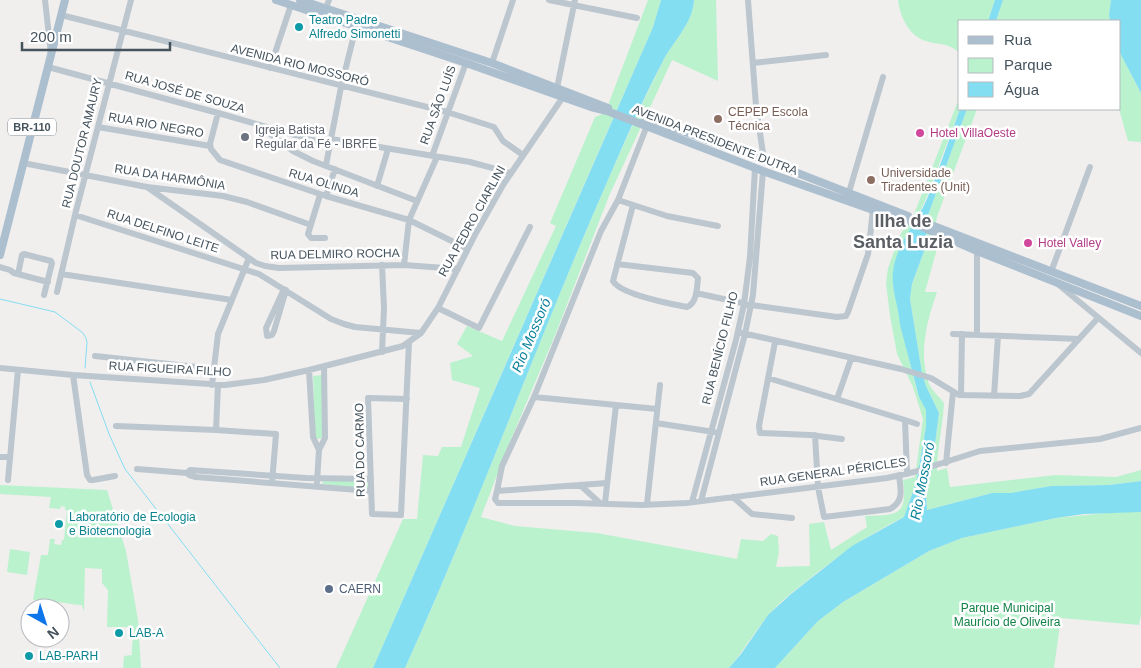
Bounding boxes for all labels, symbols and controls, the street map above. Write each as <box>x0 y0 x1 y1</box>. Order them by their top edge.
place label: Teatro Padre Alfredo Simonetti <box>309 13 400 41</box>
scale bar <box>22 20 170 52</box>
legend <box>958 20 1121 110</box>
marker: Teatro Padre Alfredo Simonetti <box>293 21 305 33</box>
text: 200 m <box>30 28 72 45</box>
text: Rua <box>1004 31 1032 48</box>
street label: AVENIDA RIO MOSSORÓ <box>230 40 371 89</box>
text: Parque <box>1004 56 1052 73</box>
street label: RUA SÃO LUÍS <box>416 63 459 147</box>
street label: RUA JOSÉ DE SOUZA <box>123 67 247 116</box>
street label: RUA DOUTOR AMAURY <box>59 76 105 210</box>
text: Água <box>1004 81 1040 98</box>
street label: AVENIDA PRESIDENTE DUTRA <box>630 102 800 178</box>
place label: CEPEP Escola Técnica <box>728 105 808 133</box>
street label: RUA RIO NEGRO <box>107 110 205 140</box>
marker: CEPEP Escola Técnica <box>712 113 724 125</box>
road number: BR-110 <box>8 118 56 136</box>
place label: Igreja Batista Regular da Fé - IBRFE <box>255 123 377 151</box>
place label: Hotel VillaOeste <box>930 126 1016 140</box>
marker: Hotel VillaOeste <box>914 127 926 139</box>
marker: Igreja Batista Regular da Fé - IBRFE <box>239 131 251 143</box>
street label: RUA DA HARMÔNIA <box>114 160 227 193</box>
street label: RUA PEDRO CIARLINI <box>436 163 508 279</box>
street label: RUA OLINDA <box>287 166 361 200</box>
place label: Universidade Tiradentes (Unit) <box>881 166 970 194</box>
marker: Universidade Tiradentes (Unit) <box>865 174 877 186</box>
street label: RUA DELFINO LEITE <box>105 206 221 256</box>
district label: Ilha de Santa Luzia <box>853 211 954 252</box>
place label: Hotel Valley <box>1038 236 1101 250</box>
marker: Hotel Valley <box>1022 237 1034 249</box>
street label: RUA DELMIRO ROCHA <box>270 246 400 262</box>
street label: RUA BENÍCIO FILHO <box>698 290 741 406</box>
water label: Rio Mossoró <box>508 296 554 374</box>
street label: RUA FIGUEIRA FILHO <box>108 359 232 379</box>
street label: RUA DO CARMO <box>352 403 368 497</box>
water label: Rio Mossoró <box>907 441 937 521</box>
street label: RUA GENERAL PÉRICLES <box>759 454 907 489</box>
place label: Laboratório de Ecologia e Biotecnologia <box>69 510 196 538</box>
marker: Laboratório de Ecologia e Biotecnologia <box>53 518 65 530</box>
place label: CAERN <box>339 582 381 596</box>
marker: CAERN <box>323 583 335 595</box>
north arrow <box>20 598 70 648</box>
park label: Parque Municipal Maurício de Oliveira <box>954 601 1061 629</box>
text: N <box>44 624 62 643</box>
place label: LAB-A <box>129 626 164 640</box>
marker: LAB-A <box>113 627 125 639</box>
place label: LAB-PARH <box>39 649 98 663</box>
marker: LAB-PARH <box>23 650 35 662</box>

